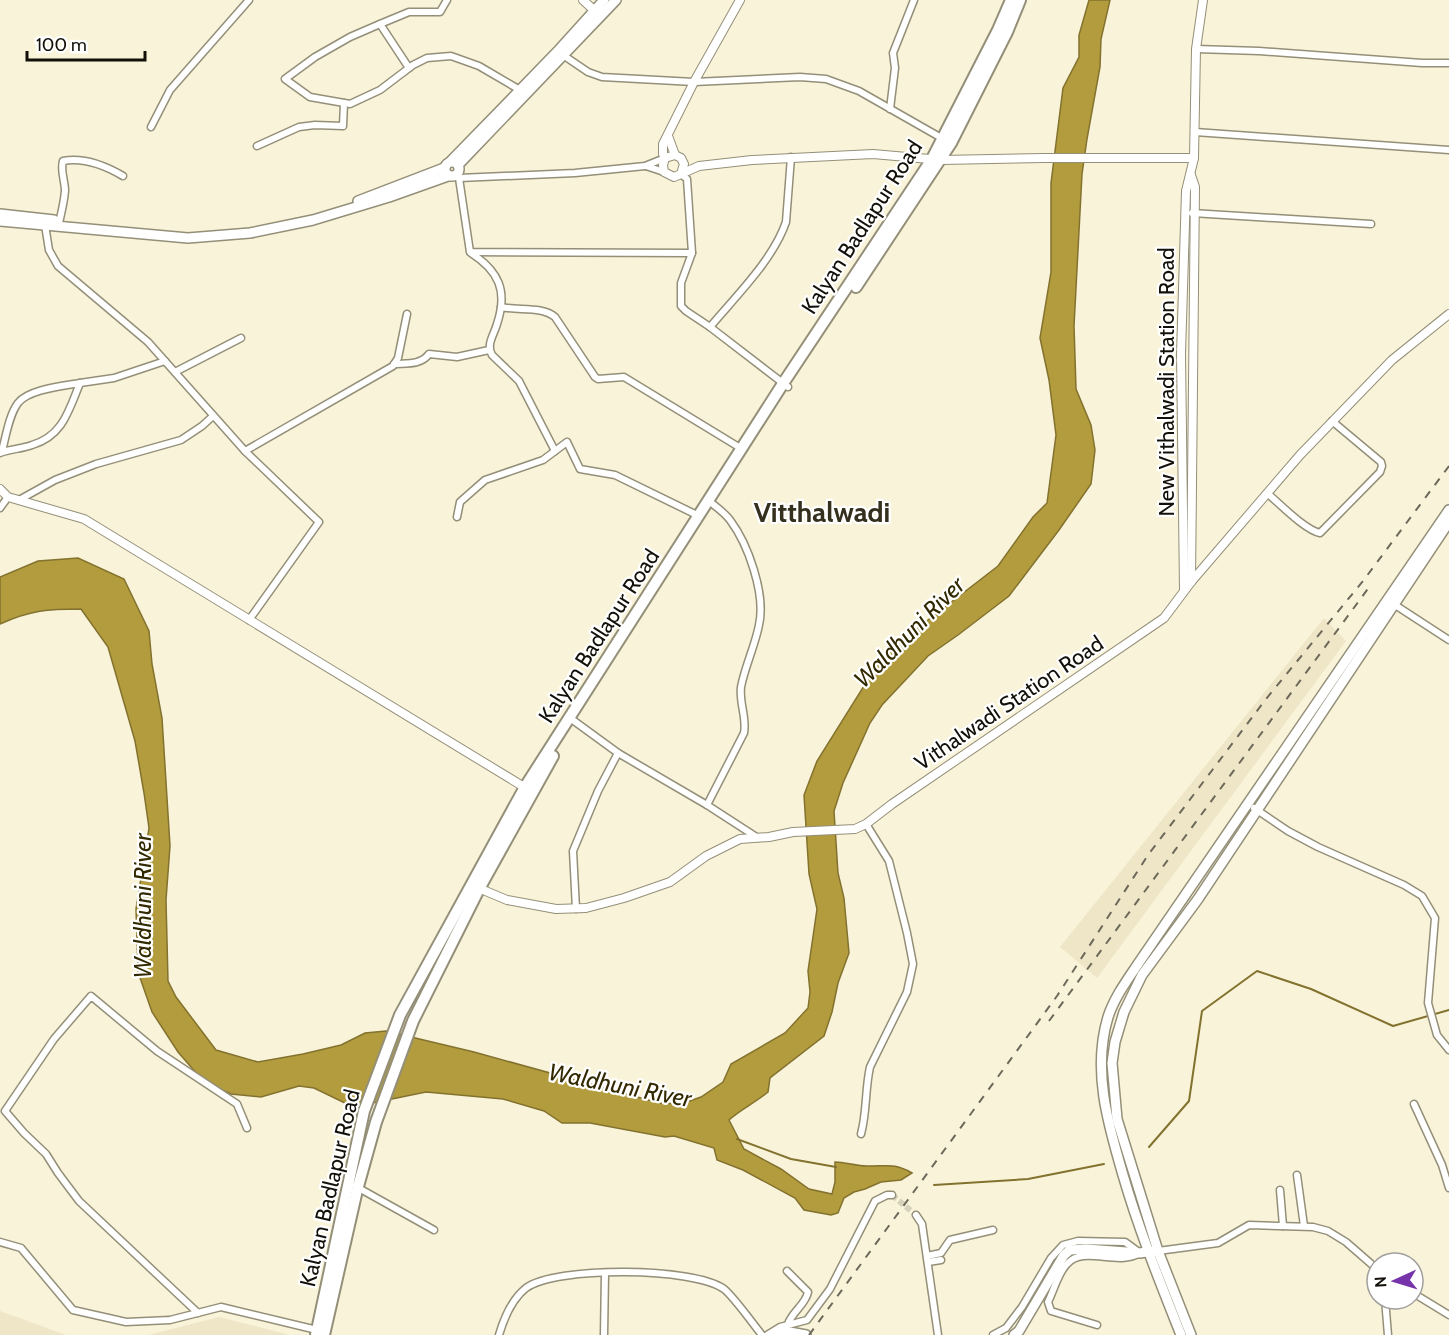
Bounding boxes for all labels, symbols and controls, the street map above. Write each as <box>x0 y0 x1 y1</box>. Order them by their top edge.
scale bar <box>27 24 146 62</box>
text: 100 m <box>36 34 87 56</box>
street label: Kalyan Badlapur Road <box>796 135 928 319</box>
street label: New Vithalwadi Station Road <box>1153 247 1180 517</box>
district label: Vitthalwadi <box>754 495 890 529</box>
street label: Kalyan Badlapur Road <box>533 544 665 728</box>
water label: Waldhuni River <box>847 569 972 694</box>
street label: Vithalwadi Station Road <box>910 630 1108 776</box>
water label: Waldhuni River <box>128 832 157 979</box>
water label: Waldhuni River <box>546 1057 696 1113</box>
street label: Kalyan Badlapur Road <box>294 1087 366 1289</box>
north arrow <box>1365 1251 1425 1311</box>
text: N <box>1371 1276 1390 1288</box>

